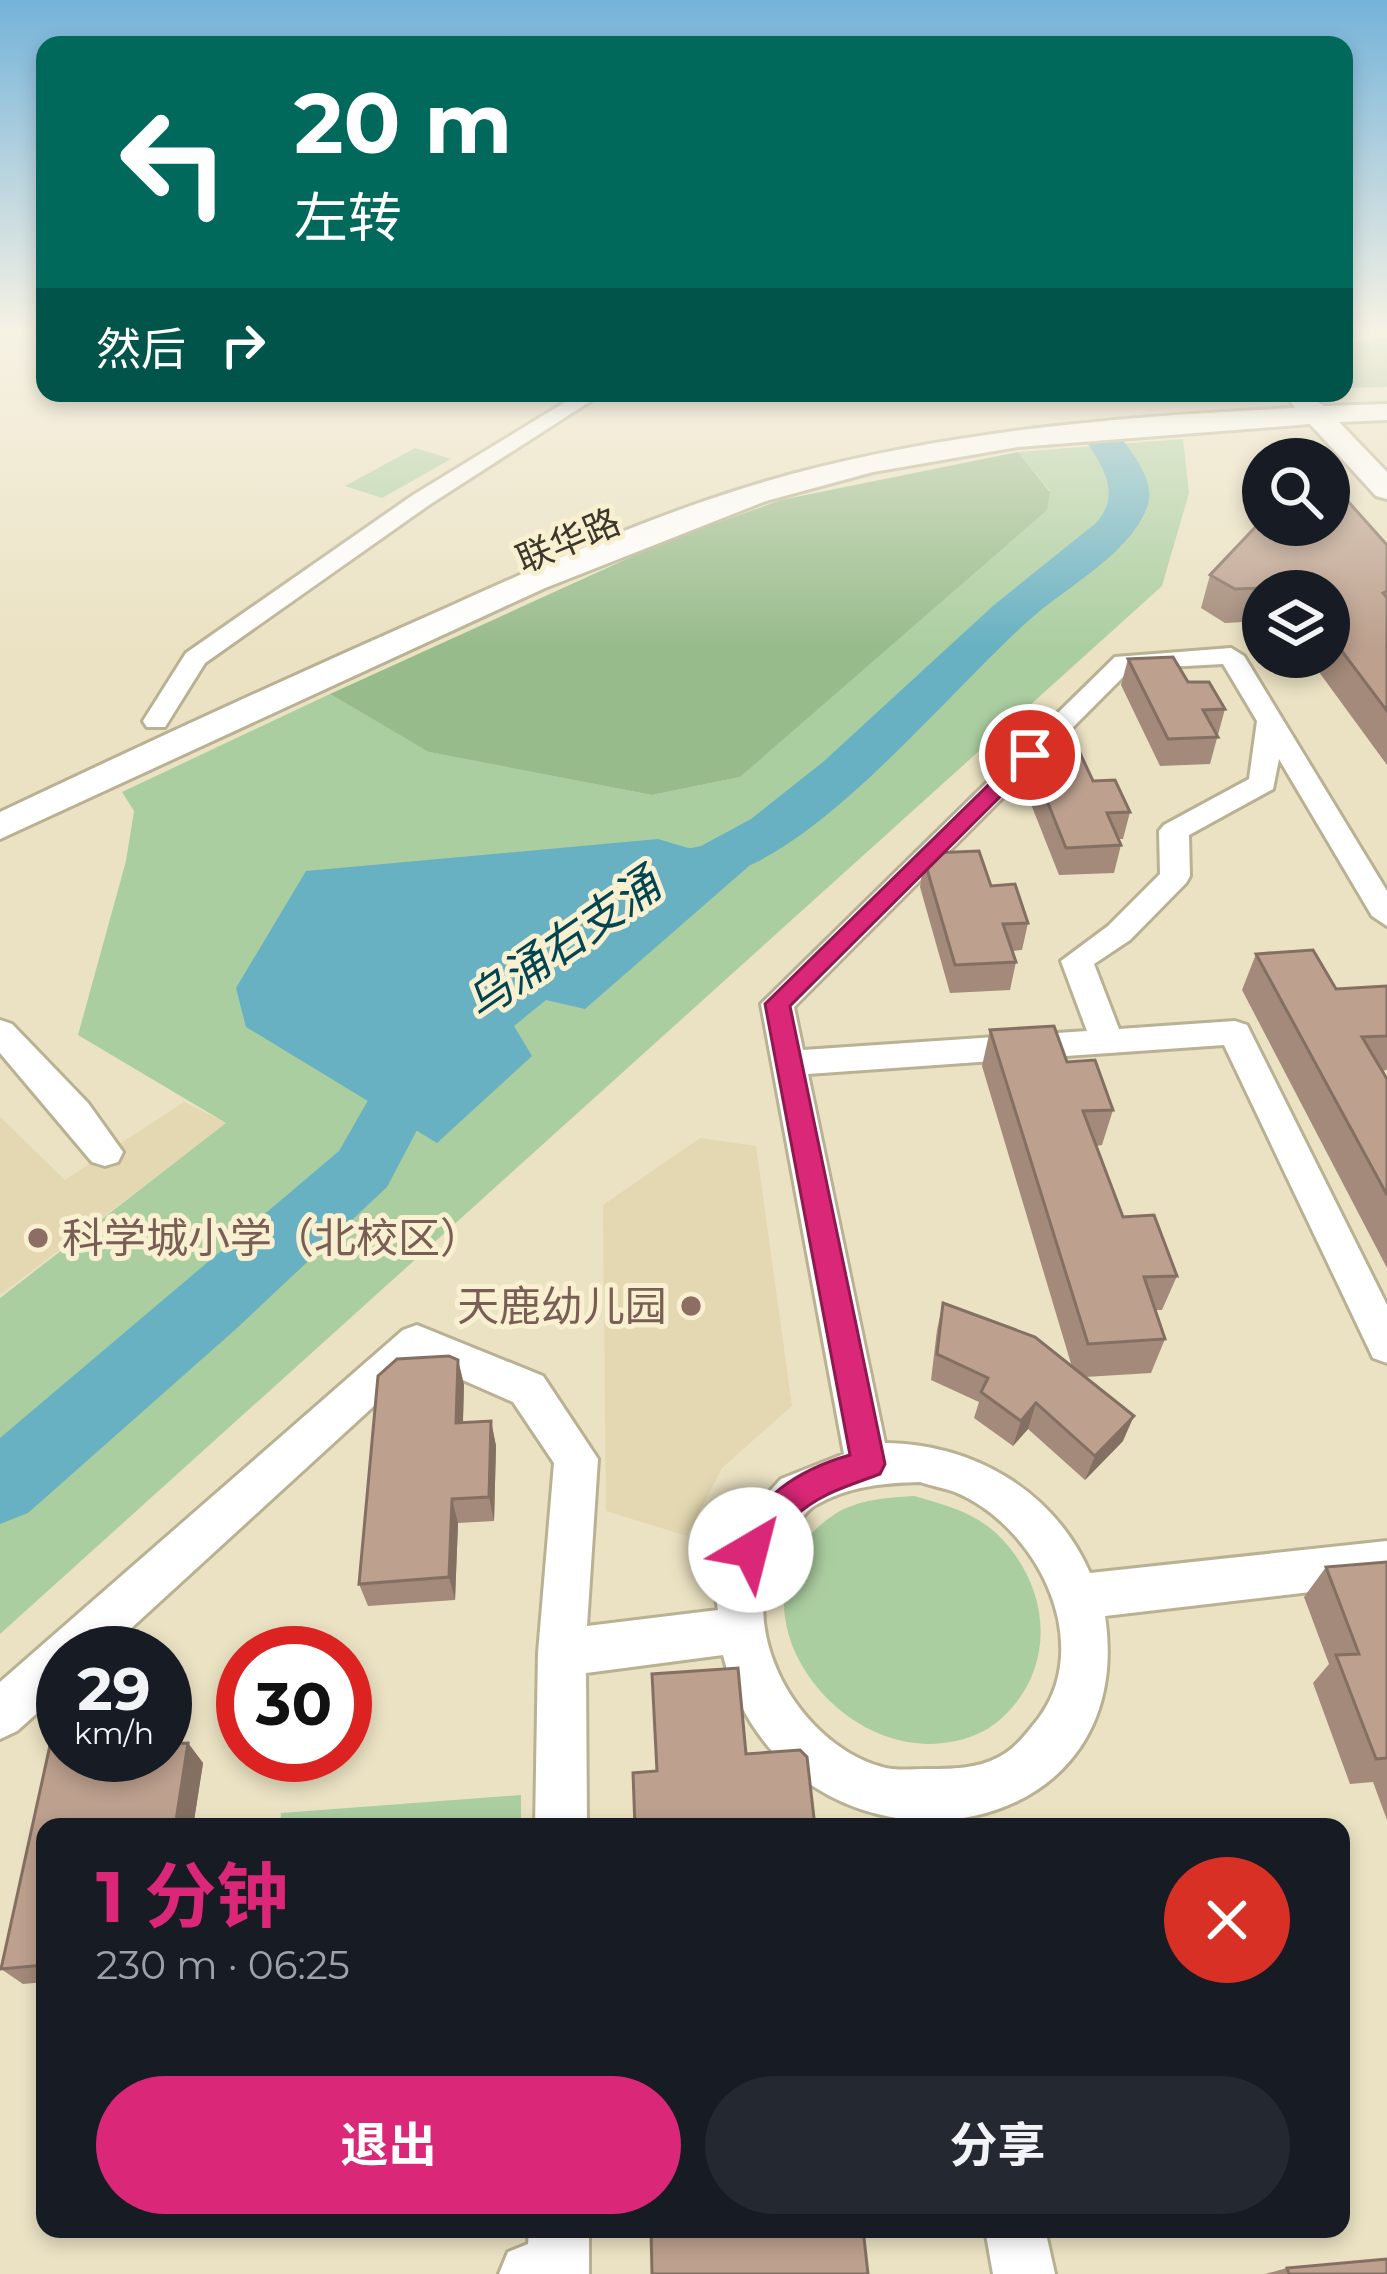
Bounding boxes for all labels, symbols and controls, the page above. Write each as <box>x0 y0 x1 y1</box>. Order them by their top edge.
text: 20 m <box>294 72 512 174</box>
icon: left <box>96 84 252 240</box>
text: 左转 <box>294 185 402 251</box>
icon: right <box>210 312 276 378</box>
text: 然后 <box>96 321 186 376</box>
map controls <box>1242 438 1350 678</box>
button: search <box>1242 438 1350 546</box>
street label: 联华路 <box>510 499 626 581</box>
button: layers <box>1242 570 1350 678</box>
pin <box>979 704 1081 806</box>
icon: arrive <box>997 722 1063 788</box>
water label: 乌涌右支涌 <box>454 853 674 1030</box>
place label: 科学城小学（北校区） <box>62 1212 482 1264</box>
marker: 科学城小学（北校区） <box>25 1225 51 1251</box>
place label: 天鹿幼儿园 <box>457 1280 667 1332</box>
marker: 天鹿幼儿园 <box>678 1293 704 1319</box>
position arrow <box>688 1487 814 1613</box>
speed limit sign: 30 <box>216 1626 372 1782</box>
text: 29 <box>77 1652 151 1725</box>
text: km/h <box>74 1715 154 1752</box>
text: 1 分钟 <box>96 1852 289 1940</box>
button: close <box>1164 1857 1290 1983</box>
text: 230 m · 06:25 <box>96 1941 350 1989</box>
button: 退出 <box>96 2076 681 2214</box>
button: 分享 <box>705 2076 1290 2214</box>

